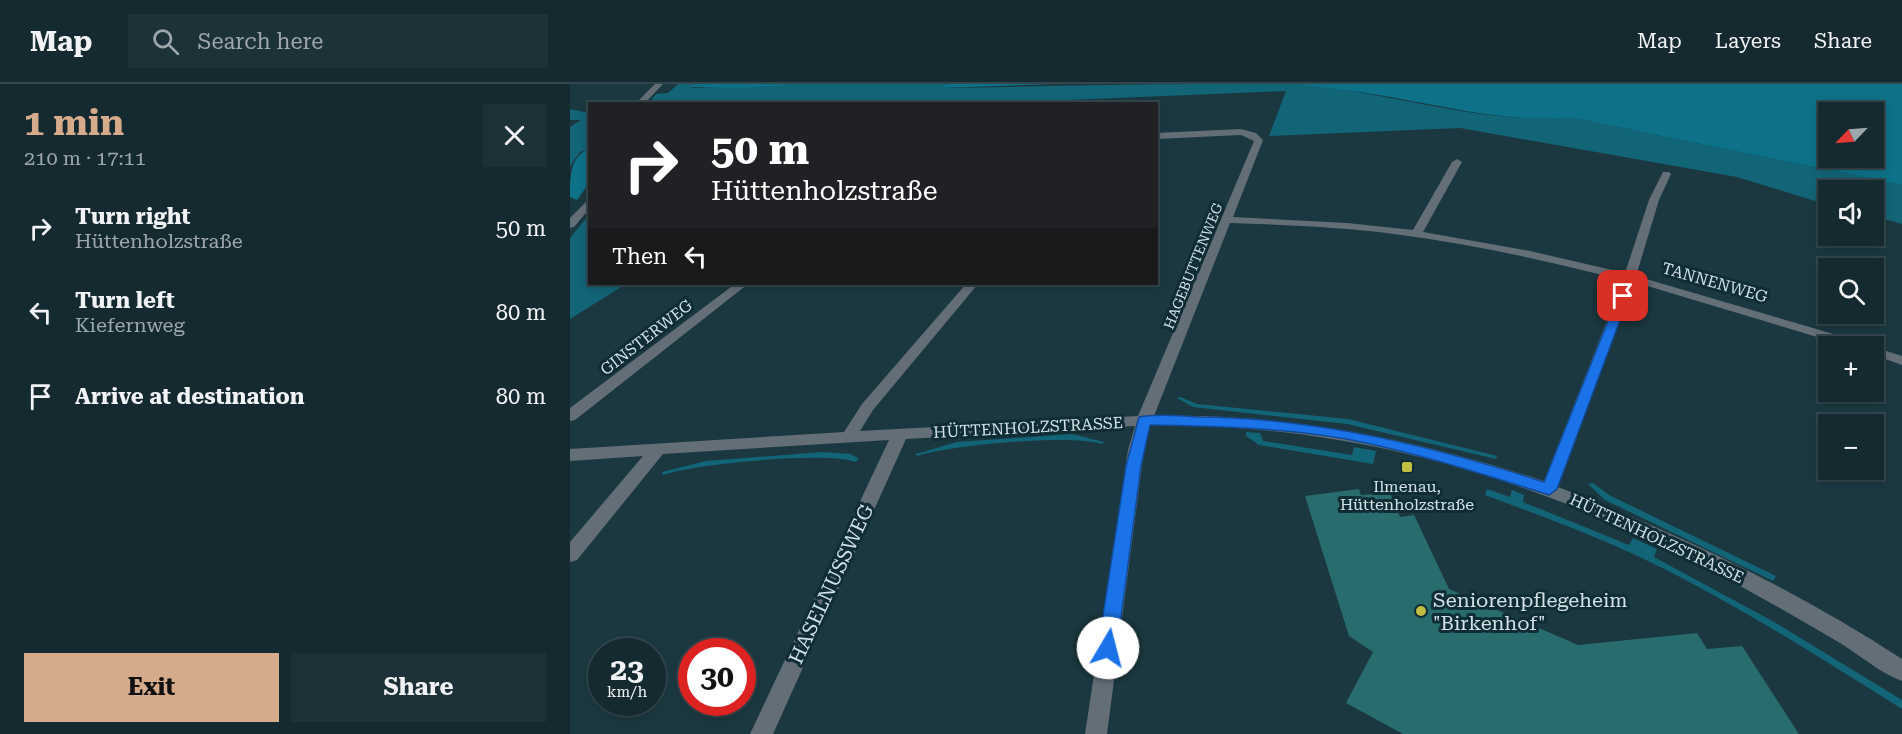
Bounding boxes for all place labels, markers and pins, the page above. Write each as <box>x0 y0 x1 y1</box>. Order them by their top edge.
pin <box>1597 270 1648 321</box>
marker: Ilmenau, Hüttenholzstraße <box>1400 460 1414 474</box>
place label: Ilmenau, Hüttenholzstraße <box>1340 477 1474 514</box>
place label: Seniorenpflegeheim "Birkenhof" <box>1433 588 1628 635</box>
marker: Seniorenpflegeheim "Birkenhof" <box>1414 604 1428 618</box>

